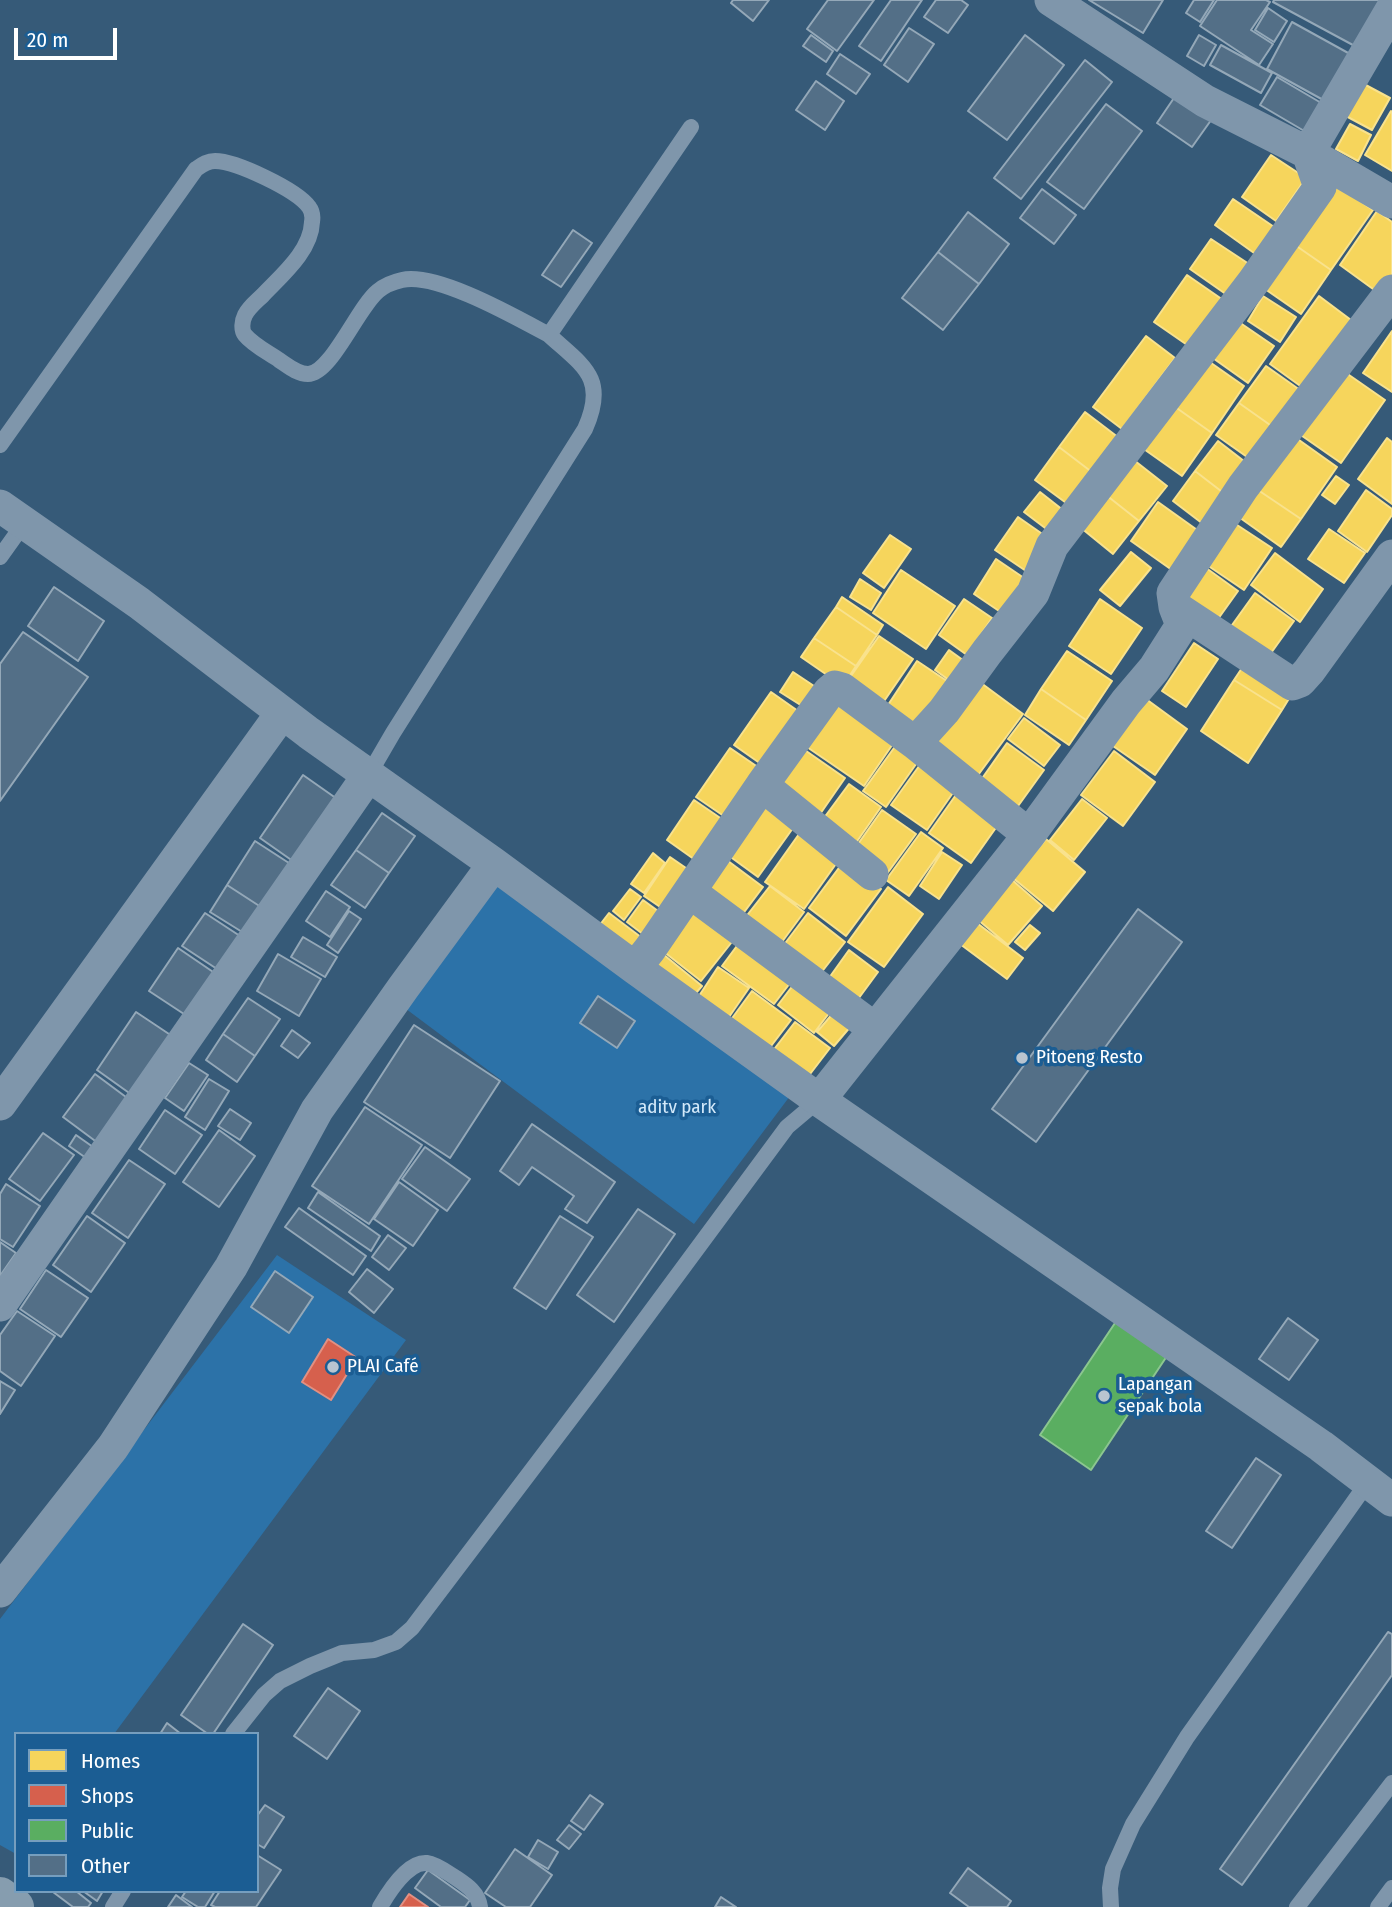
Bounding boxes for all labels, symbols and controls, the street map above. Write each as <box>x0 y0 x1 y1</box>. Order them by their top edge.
scale bar <box>18 14 121 58</box>
text: 20 m <box>27 27 68 53</box>
place label: Pitoeng Resto <box>1036 1047 1143 1069</box>
marker: Pitoeng Resto <box>1014 1050 1030 1066</box>
park label: aditv park <box>638 1097 716 1119</box>
place label: PLAI Café <box>347 1356 419 1378</box>
marker: PLAI Café <box>325 1359 341 1375</box>
place label: Lapangan sepak bola <box>1118 1374 1202 1418</box>
marker: Lapangan sepak bola <box>1096 1388 1112 1404</box>
legend <box>14 1732 259 1893</box>
text: Homes <box>81 1748 140 1774</box>
text: Shops <box>81 1783 134 1809</box>
text: Public <box>81 1818 133 1844</box>
text: Other <box>81 1853 130 1879</box>

